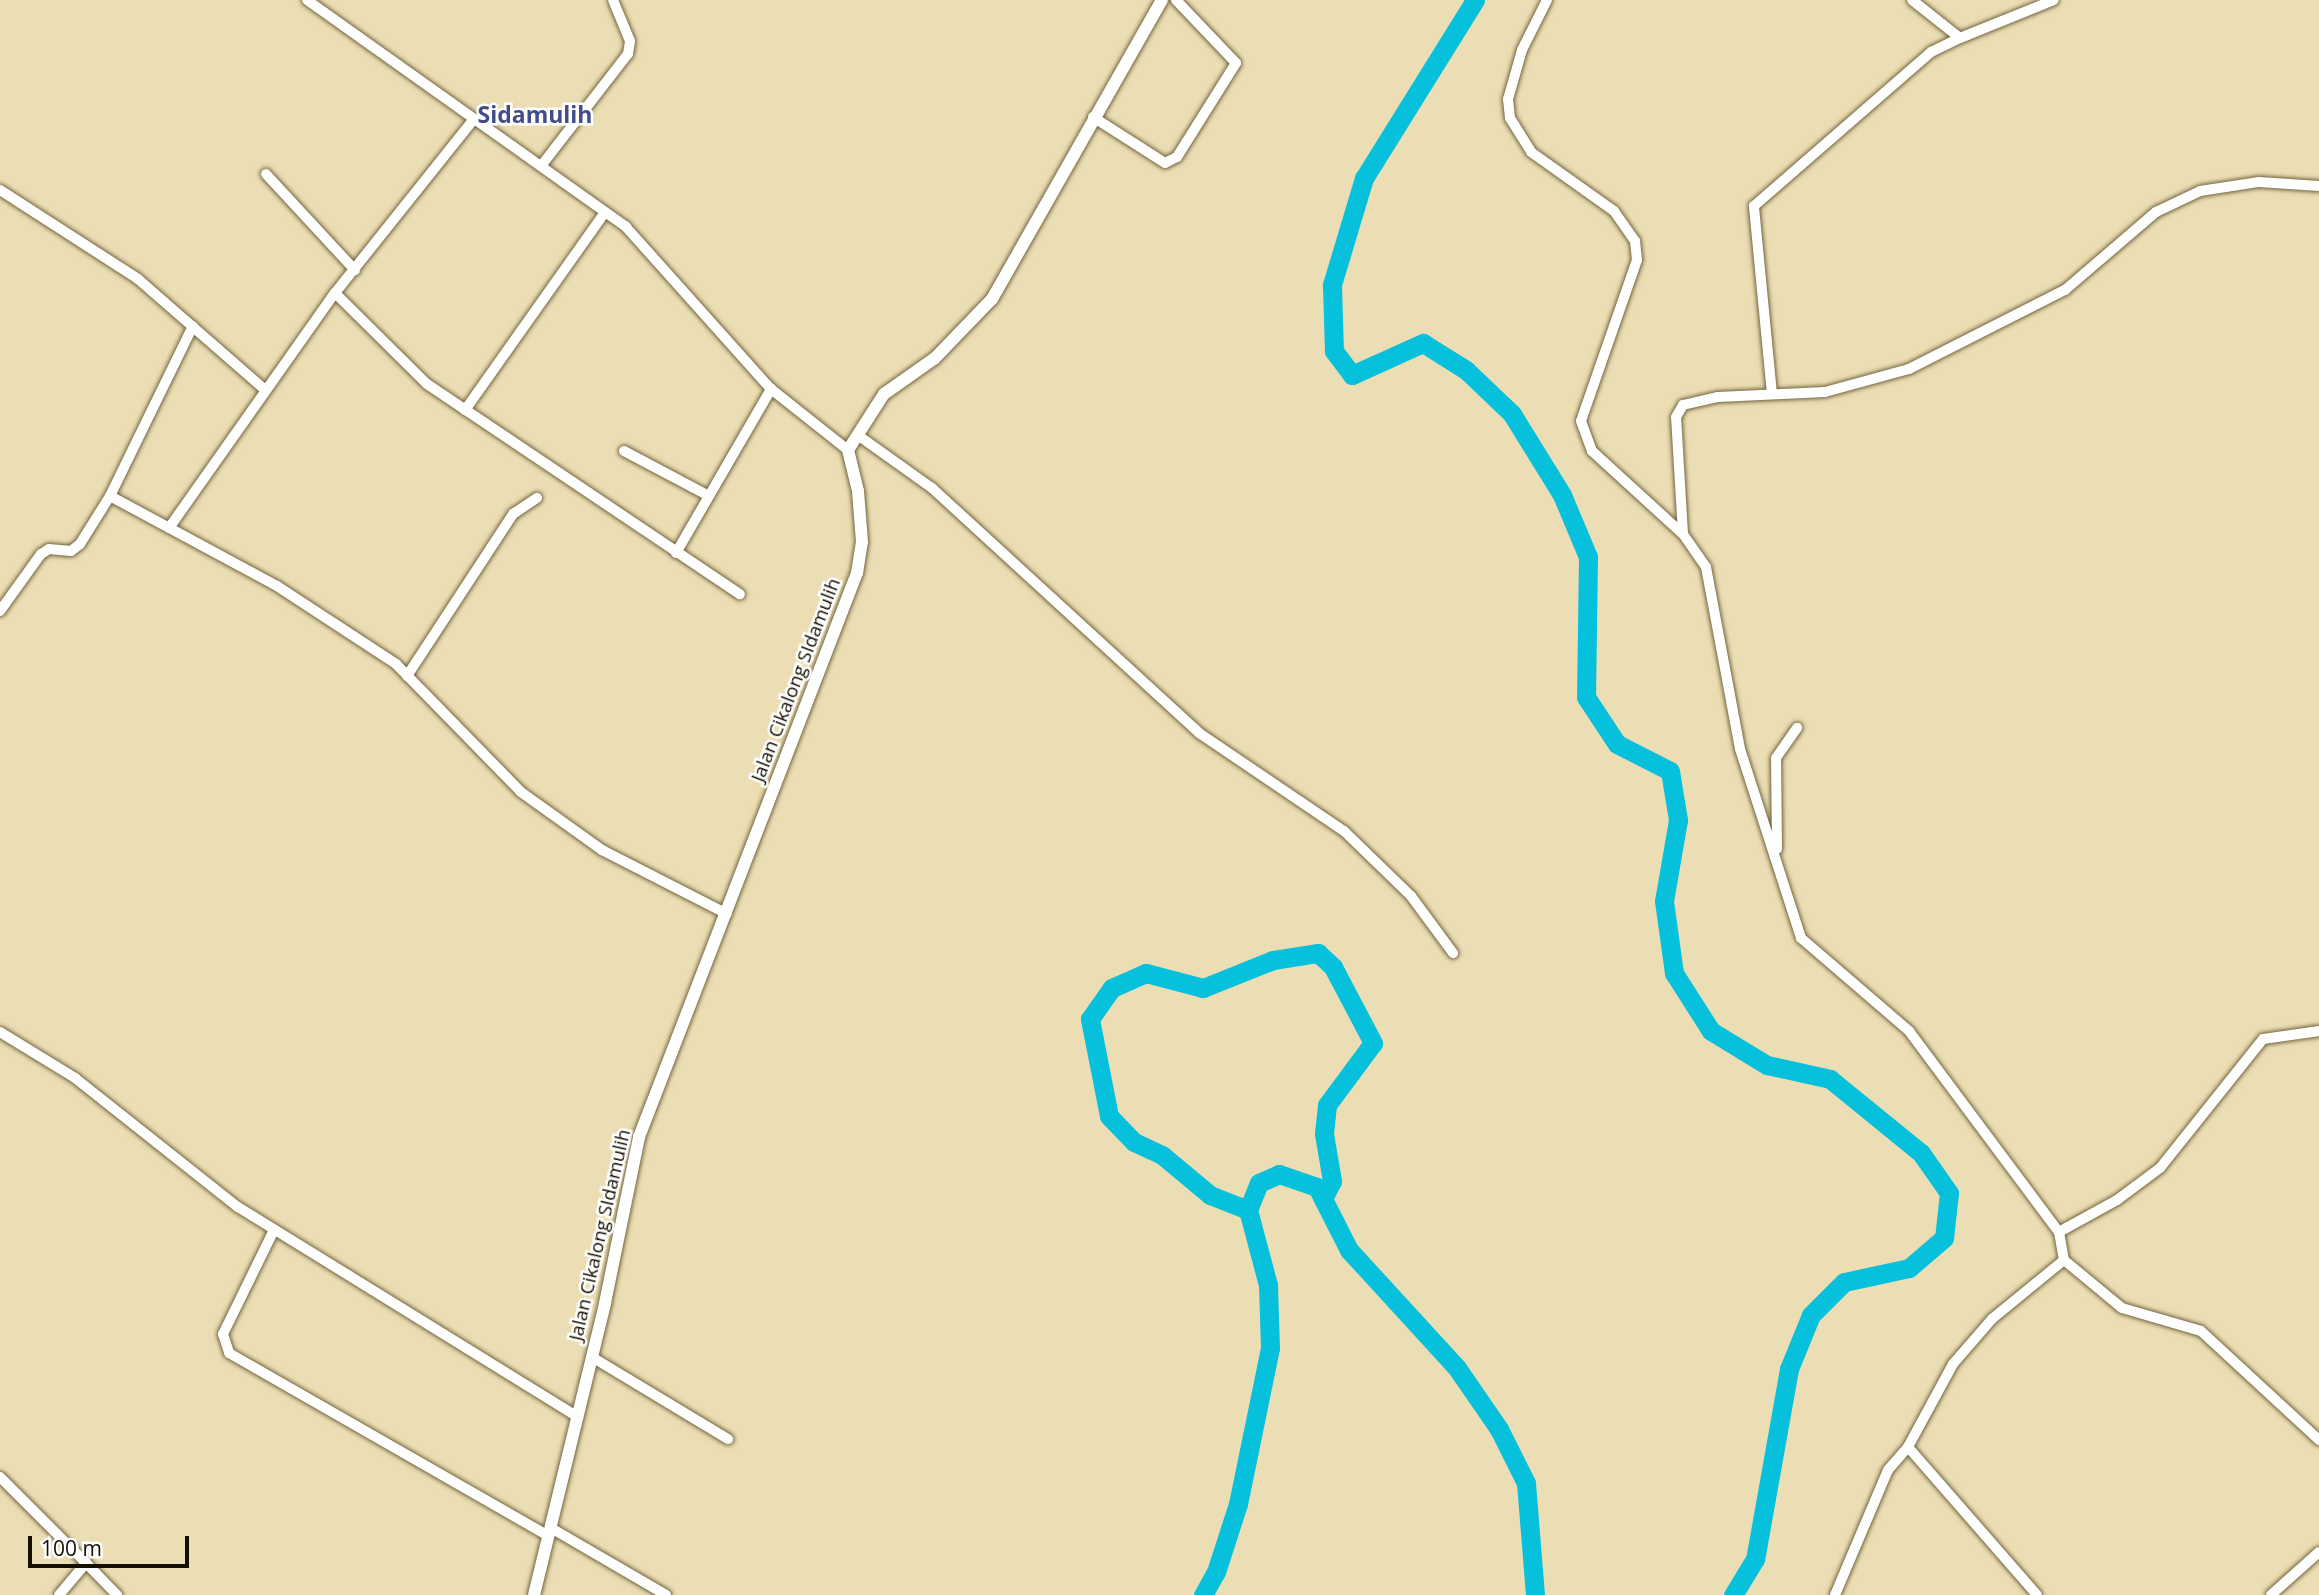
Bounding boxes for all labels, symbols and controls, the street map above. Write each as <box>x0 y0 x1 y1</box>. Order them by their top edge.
district label: Sidamulih <box>478 100 592 128</box>
street label: Jalan Cikalong SIdamulih <box>747 575 845 785</box>
street label: Jalan Cikalong SIdamulih <box>565 1127 635 1343</box>
scale bar <box>32 1522 192 1566</box>
text: 100 m <box>41 1534 102 1562</box>

